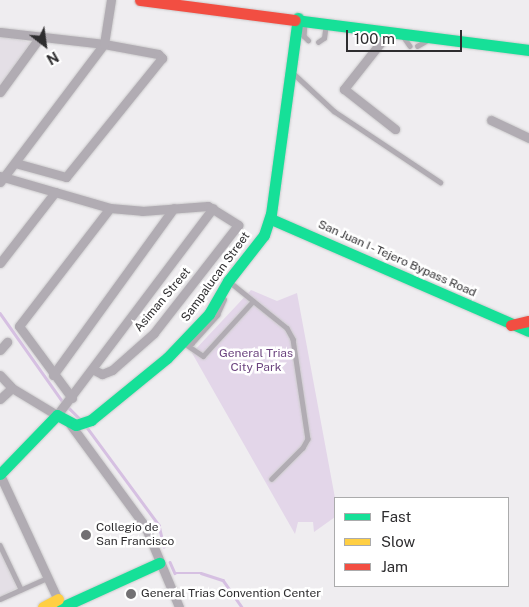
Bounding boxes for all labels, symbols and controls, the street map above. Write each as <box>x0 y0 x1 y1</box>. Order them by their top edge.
north arrow <box>20 20 70 70</box>
scale bar <box>349 20 465 52</box>
text: 100 m <box>354 30 395 47</box>
text: N <box>44 48 61 68</box>
street label: San Juan I - Tejero Bypass Road <box>314 217 480 301</box>
street label: Sampalucan Street <box>179 229 253 325</box>
street label: Asiman Street <box>132 265 194 335</box>
park label: General Trias City Park <box>219 347 293 375</box>
legend <box>334 497 509 587</box>
text: Fast <box>381 508 411 525</box>
place label: Collegio de San Francisco <box>96 521 174 549</box>
marker: Collegio de San Francisco <box>80 529 92 541</box>
text: Slow <box>381 533 415 550</box>
text: Jam <box>381 558 408 575</box>
place label: General Trias Convention Center <box>141 587 321 601</box>
marker: General Trias Convention Center <box>125 588 137 600</box>

